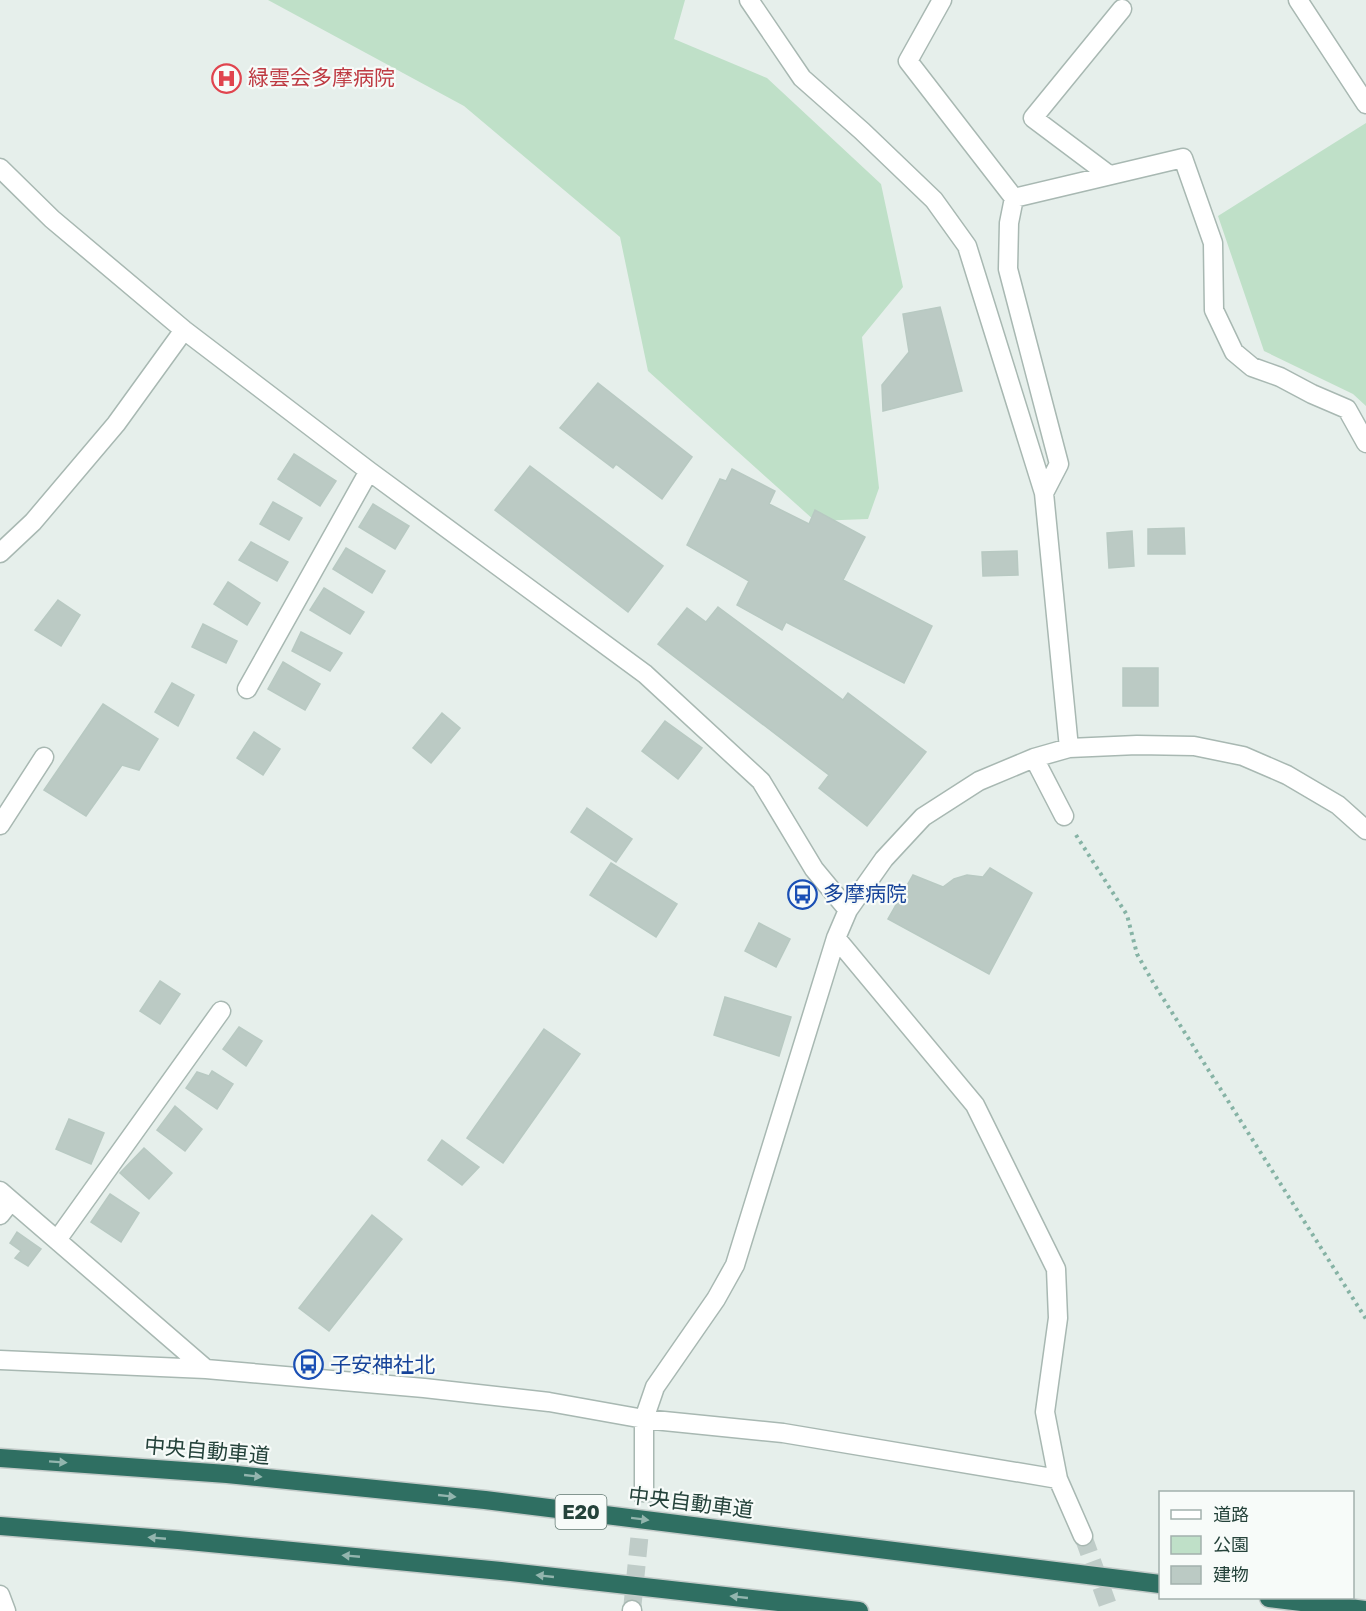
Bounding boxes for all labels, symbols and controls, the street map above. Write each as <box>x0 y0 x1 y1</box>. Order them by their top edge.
hospital icon: 緑雲会多摩病院 <box>211 62 243 94</box>
place label: 緑雲会多摩病院 <box>248 64 395 90</box>
bus stop icon: 多摩病院 <box>786 878 818 910</box>
place label: 多摩病院 <box>823 880 907 906</box>
bus stop icon: 子安神社北 <box>293 1349 325 1381</box>
place label: 子安神社北 <box>330 1351 435 1377</box>
street label: 中央自動車道 <box>143 1432 271 1468</box>
one-way arrow <box>49 1457 68 1467</box>
one-way arrow <box>243 1471 262 1481</box>
street label: 中央自動車道 <box>627 1481 755 1523</box>
one-way arrow <box>437 1491 456 1501</box>
legend <box>1159 1491 1354 1599</box>
road number: E20 <box>556 1495 606 1529</box>
text: 道路 <box>1213 1503 1249 1525</box>
one-way arrow <box>631 1515 650 1524</box>
one-way arrow <box>147 1533 166 1543</box>
text: 公園 <box>1213 1533 1249 1555</box>
one-way arrow <box>341 1551 360 1561</box>
text: 建物 <box>1213 1563 1249 1585</box>
one-way arrow <box>535 1571 554 1581</box>
one-way arrow <box>729 1593 748 1602</box>

